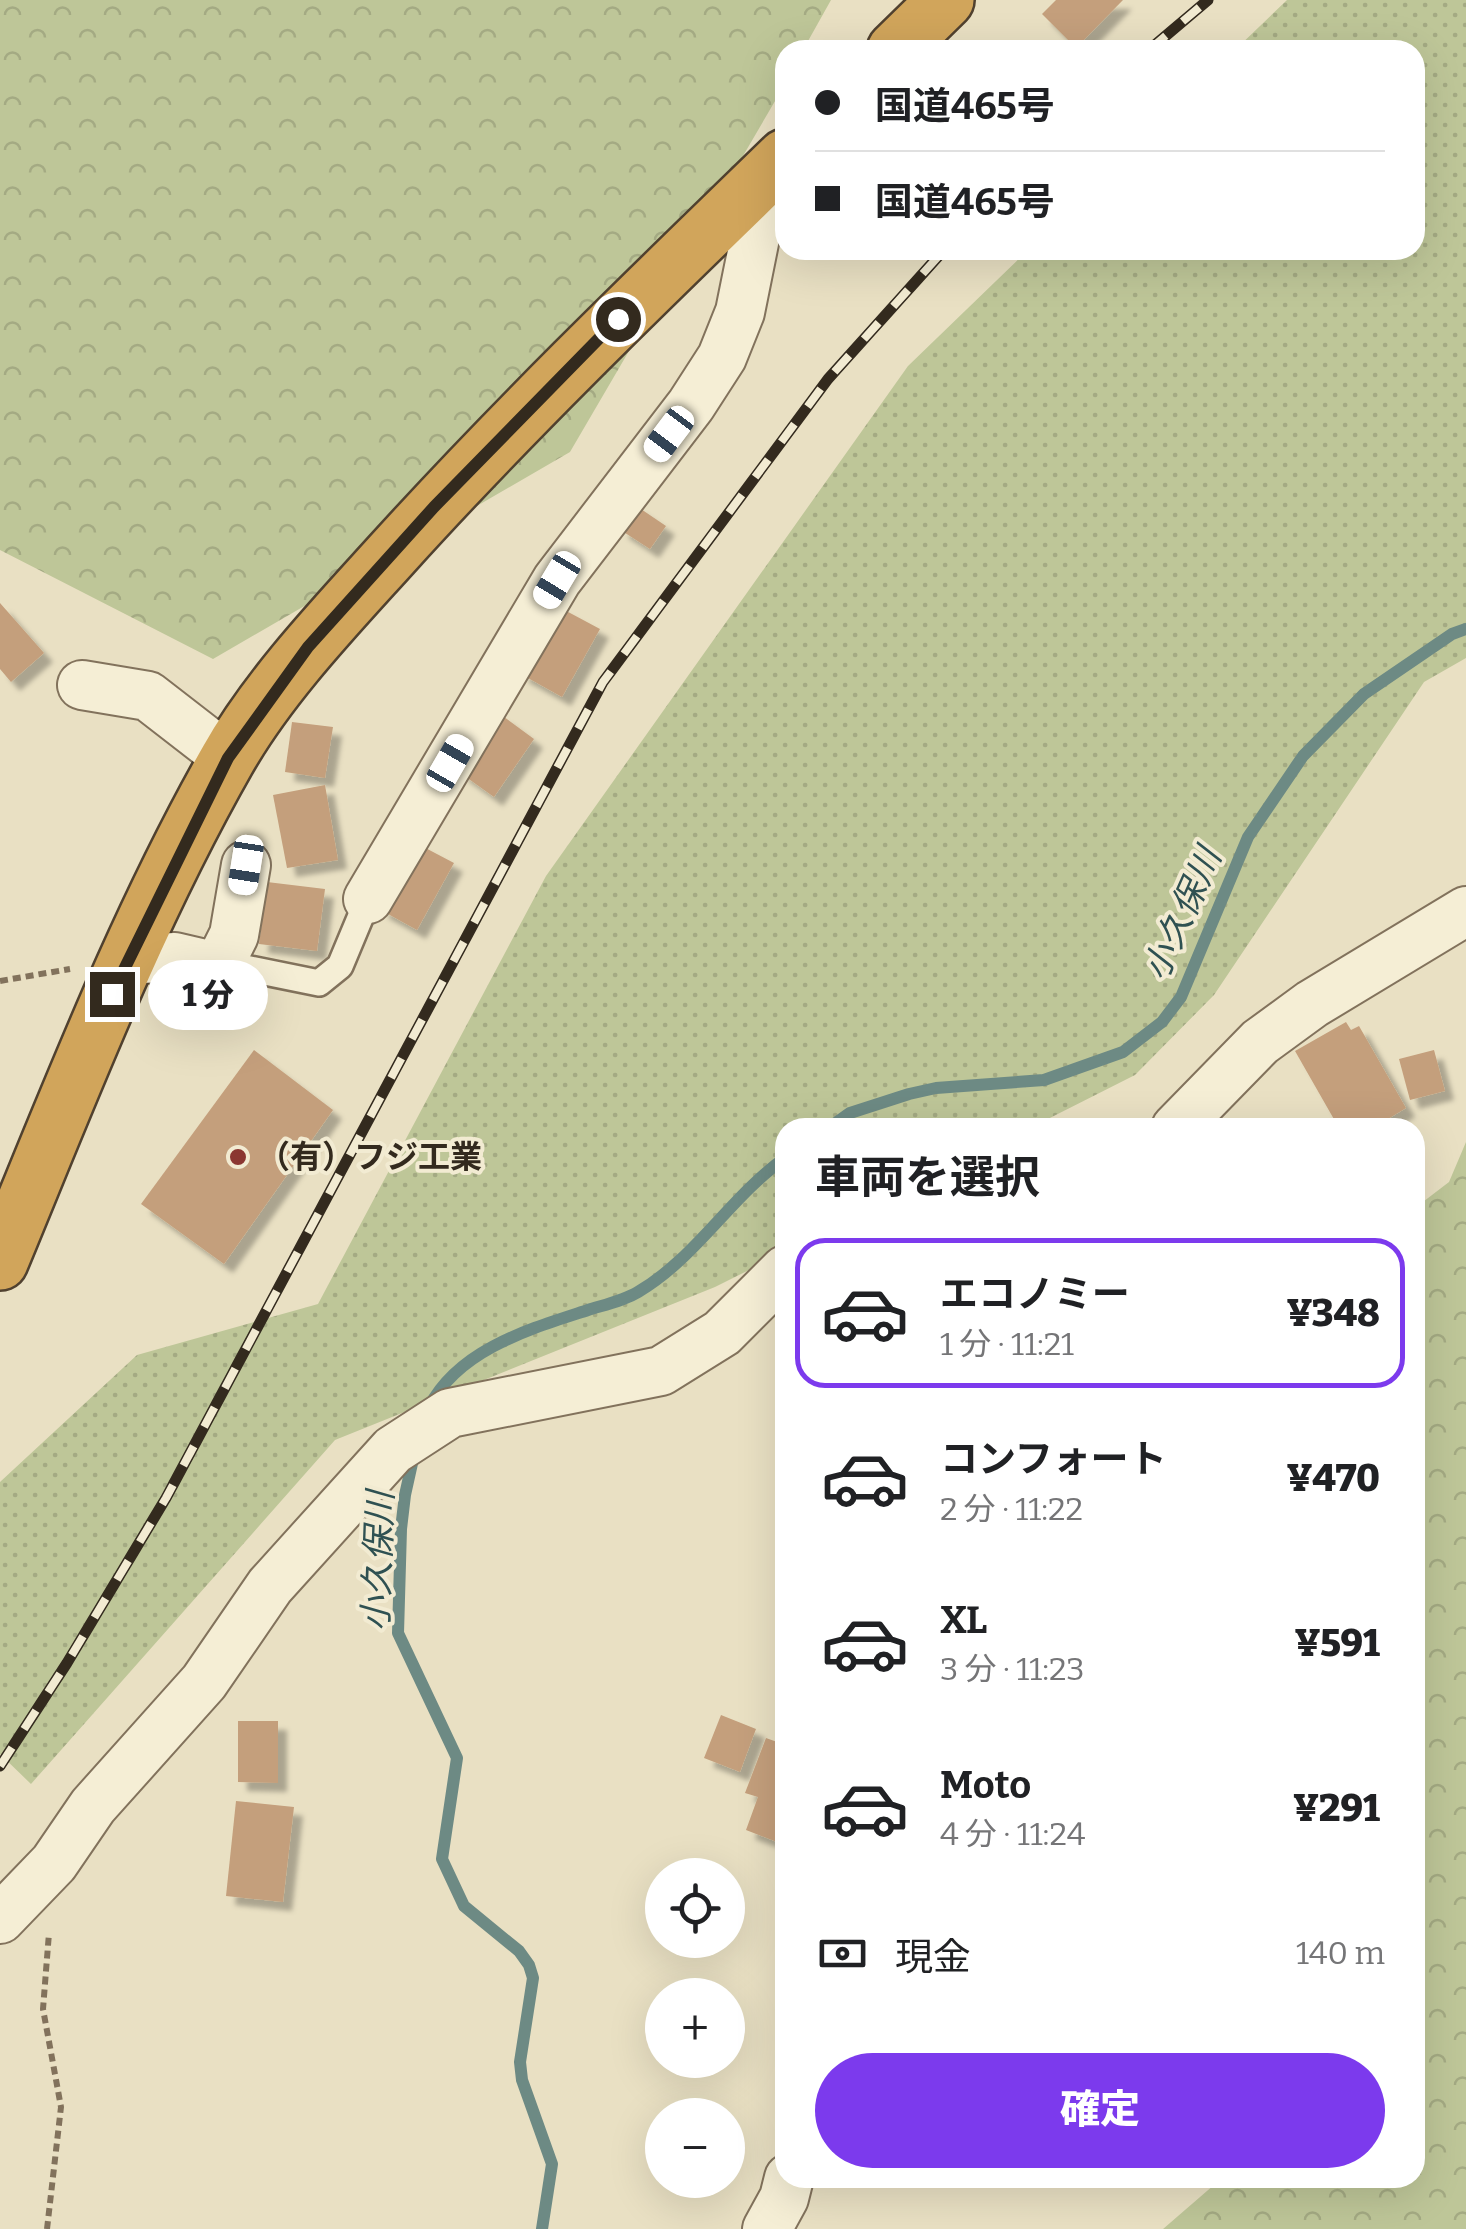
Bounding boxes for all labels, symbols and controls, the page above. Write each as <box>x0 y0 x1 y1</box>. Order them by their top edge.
text: 国道465号 <box>875 83 1055 129</box>
text: 国道465号 <box>875 179 1055 225</box>
route start <box>596 297 641 342</box>
car <box>639 401 699 467</box>
car <box>529 547 585 613</box>
car <box>422 730 478 796</box>
car <box>226 833 266 897</box>
water label: 小久保川 <box>1134 838 1231 986</box>
callout: 1 分 <box>147 959 267 1029</box>
route end <box>90 972 135 1017</box>
text: 1 分 <box>182 976 234 1014</box>
place label: （有）フジ工業 <box>258 1138 482 1176</box>
marker: （有）フジ工業 <box>227 1146 249 1168</box>
text: 車両を選択 <box>815 1151 1040 1205</box>
icon: car <box>820 1268 910 1358</box>
text: エコノミー <box>940 1271 1130 1317</box>
text: ¥348 <box>1286 1290 1380 1336</box>
text: 1 分 · 11:21 <box>940 1325 1074 1363</box>
icon: car <box>820 1433 910 1523</box>
text: コンフォート <box>940 1436 1167 1482</box>
text: ¥470 <box>1286 1455 1380 1501</box>
water label: 小久保川 <box>355 1486 402 1632</box>
text: 2 分 · 11:22 <box>940 1490 1083 1528</box>
text: XL <box>940 1597 987 1643</box>
icon: car <box>820 1598 910 1688</box>
text: ¥591 <box>1294 1620 1380 1666</box>
text: 3 分 · 11:23 <box>940 1650 1085 1688</box>
text: Moto <box>940 1762 1031 1808</box>
icon: car <box>820 1763 910 1853</box>
text: ¥291 <box>1293 1785 1380 1831</box>
text: 4 分 · 11:24 <box>940 1815 1085 1853</box>
map controls <box>645 1858 745 2198</box>
button: locate <box>645 1858 745 1958</box>
icon: cash <box>815 1926 870 1981</box>
text: 現金 <box>895 1934 971 1980</box>
text: 140 m <box>1296 1934 1385 1972</box>
button: + <box>645 1978 745 2078</box>
button: 確定 <box>815 2053 1385 2168</box>
button: − <box>645 2098 745 2198</box>

